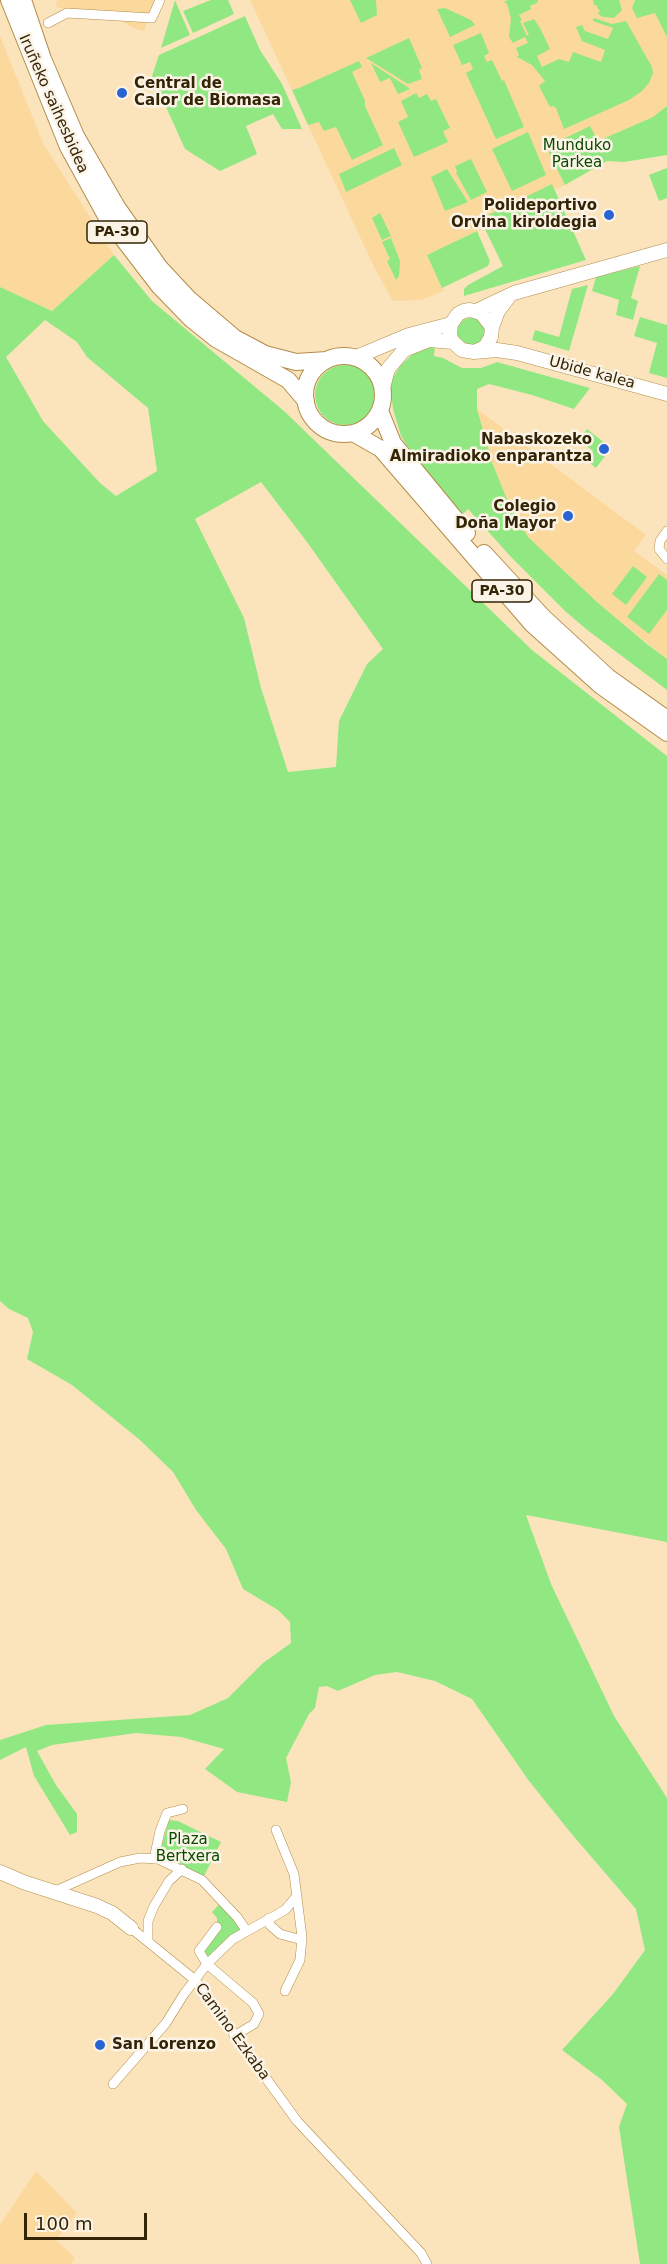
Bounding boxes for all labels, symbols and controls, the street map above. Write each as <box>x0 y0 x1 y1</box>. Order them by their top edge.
street label: Iruñeko saihesbidea <box>14 32 92 176</box>
place label: Central de Calor de Biomasa <box>134 75 281 110</box>
marker: Central de Calor de Biomasa <box>115 86 129 100</box>
park label: Munduko Parkea <box>543 137 611 172</box>
place label: Polideportivo Orvina kiroldegia <box>451 197 597 232</box>
marker: Polideportivo Orvina kiroldegia <box>602 208 616 222</box>
road number: PA-30 <box>87 221 147 243</box>
street label: Ubide kalea <box>547 353 637 393</box>
place label: Nabaskozeko Almiradioko enparantza <box>390 431 592 466</box>
marker: Nabaskozeko Almiradioko enparantza <box>597 442 611 456</box>
place label: Colegio Doña Mayor <box>455 498 556 533</box>
marker: Colegio Doña Mayor <box>561 509 575 523</box>
road number: PA-30 <box>472 580 532 602</box>
park label: Plaza Bertxera <box>156 1831 220 1866</box>
street label: Camino Ezkaba <box>191 1980 273 2084</box>
place label: San Lorenzo <box>112 2036 216 2054</box>
marker: San Lorenzo <box>93 2038 107 2052</box>
scale bar <box>27 2201 150 2239</box>
text: 100 m <box>35 2213 93 2234</box>

